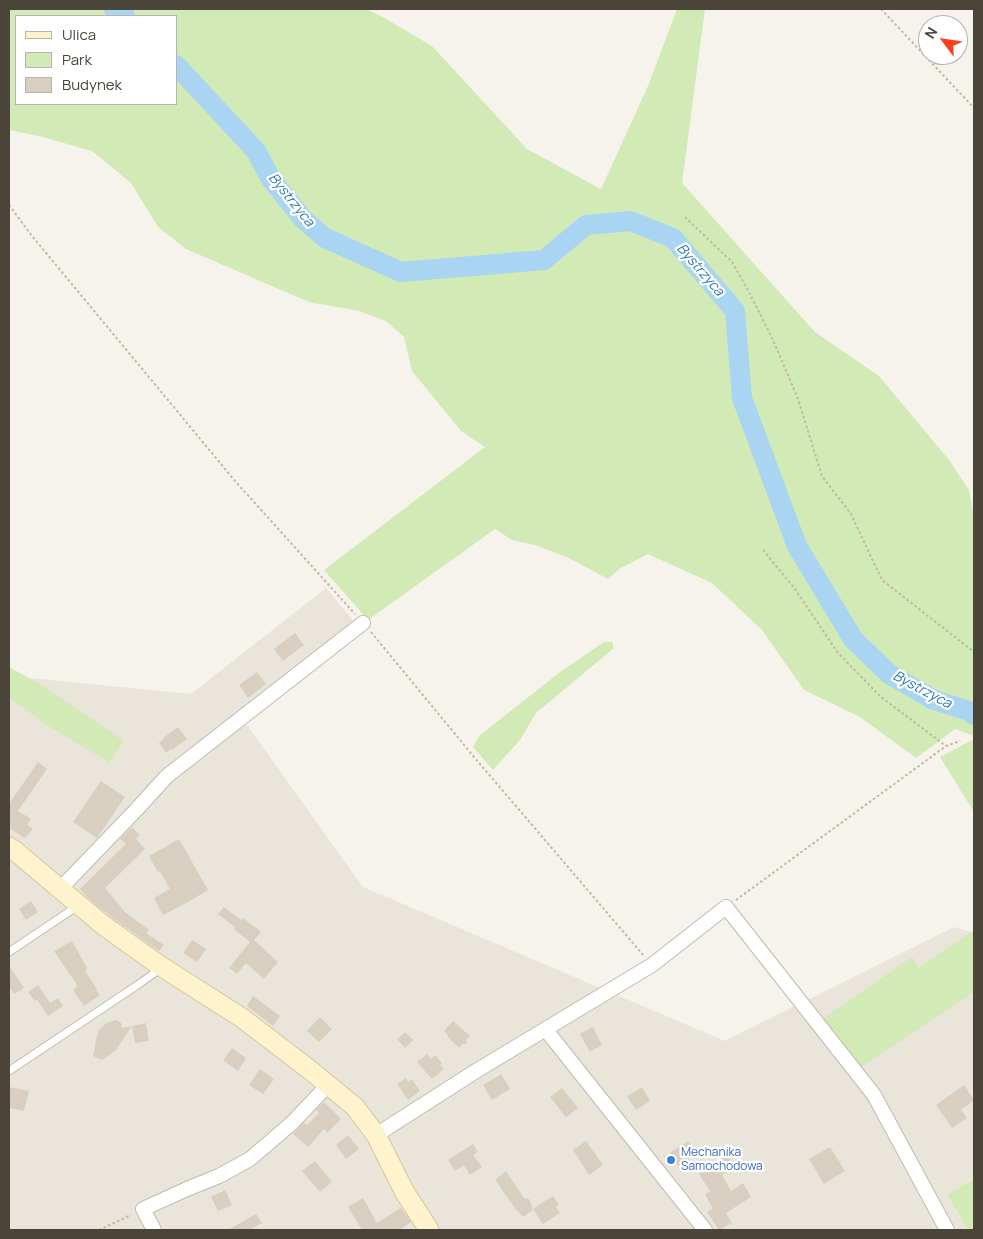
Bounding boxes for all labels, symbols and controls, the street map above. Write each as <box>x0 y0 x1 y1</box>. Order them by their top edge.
legend <box>15 15 178 105</box>
north arrow <box>918 15 968 65</box>
text: N <box>920 23 941 42</box>
text: Ulica <box>62 24 96 45</box>
text: Park <box>62 49 92 70</box>
text: Budynek <box>62 74 122 95</box>
water label: Bystrzyca <box>264 170 318 230</box>
water label: Bystrzyca <box>673 240 727 300</box>
water label: Bystrzyca <box>890 668 954 712</box>
place label: Mechanika Samochodowa <box>681 1146 763 1174</box>
marker: Mechanika Samochodowa <box>665 1154 677 1166</box>

